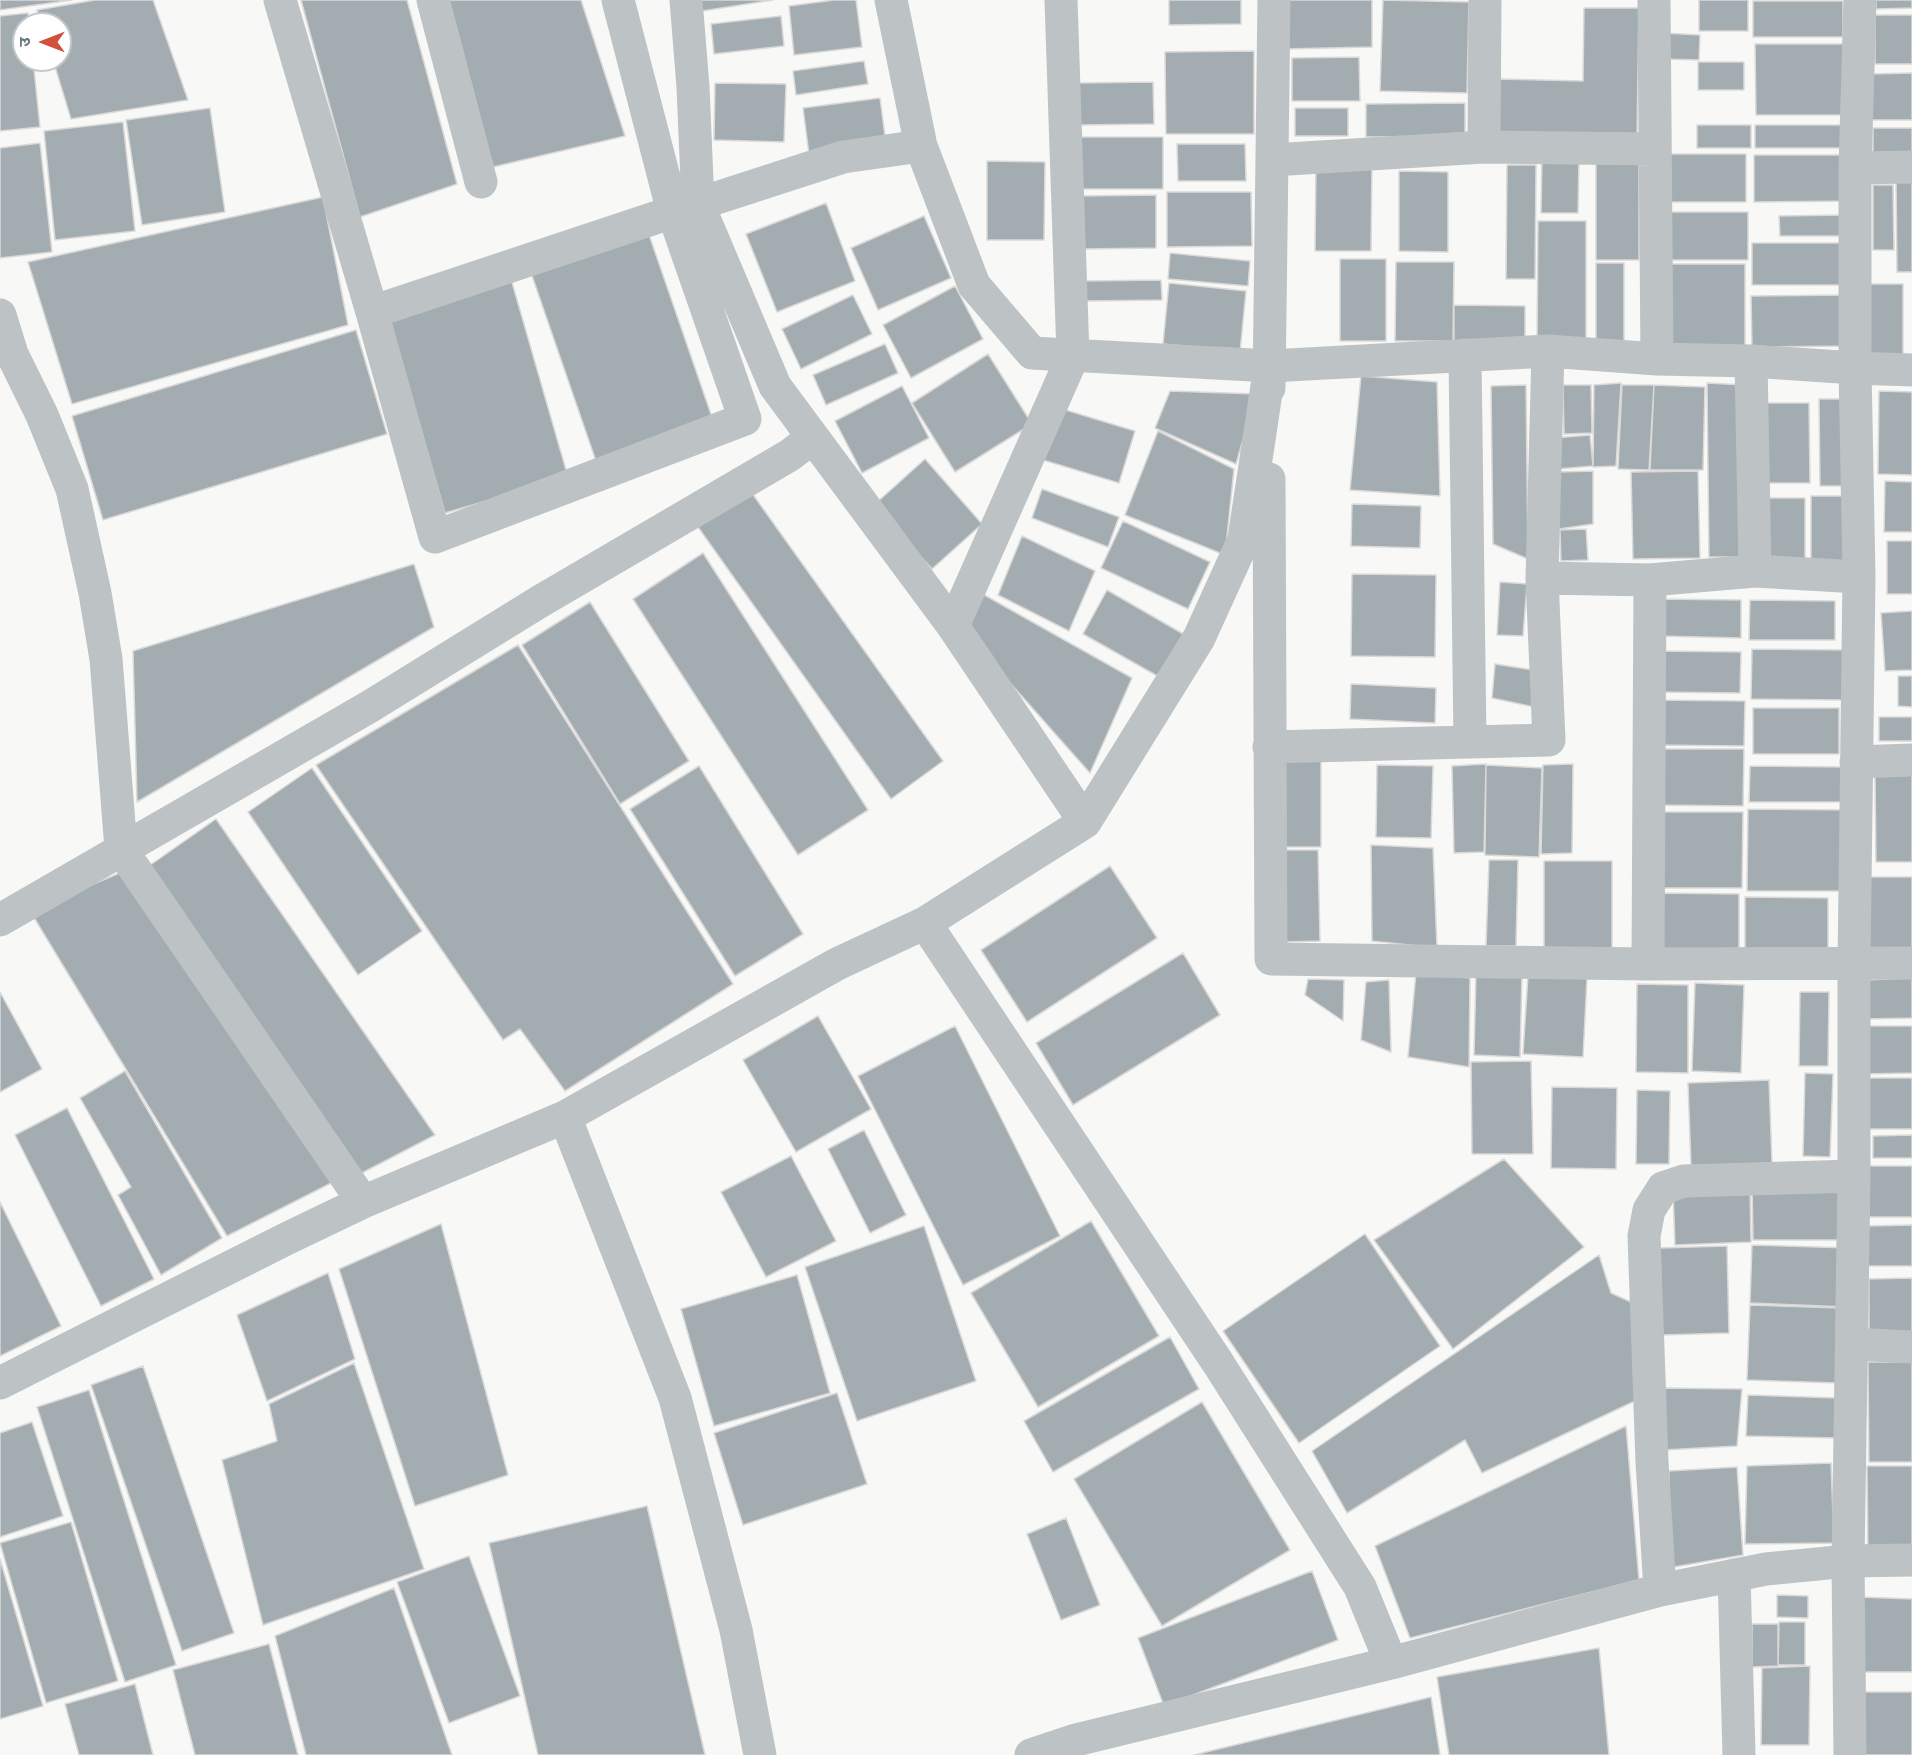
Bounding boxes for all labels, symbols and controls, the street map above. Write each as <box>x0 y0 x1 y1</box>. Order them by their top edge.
north arrow <box>12 12 72 72</box>
text: उ <box>16 37 36 47</box>

